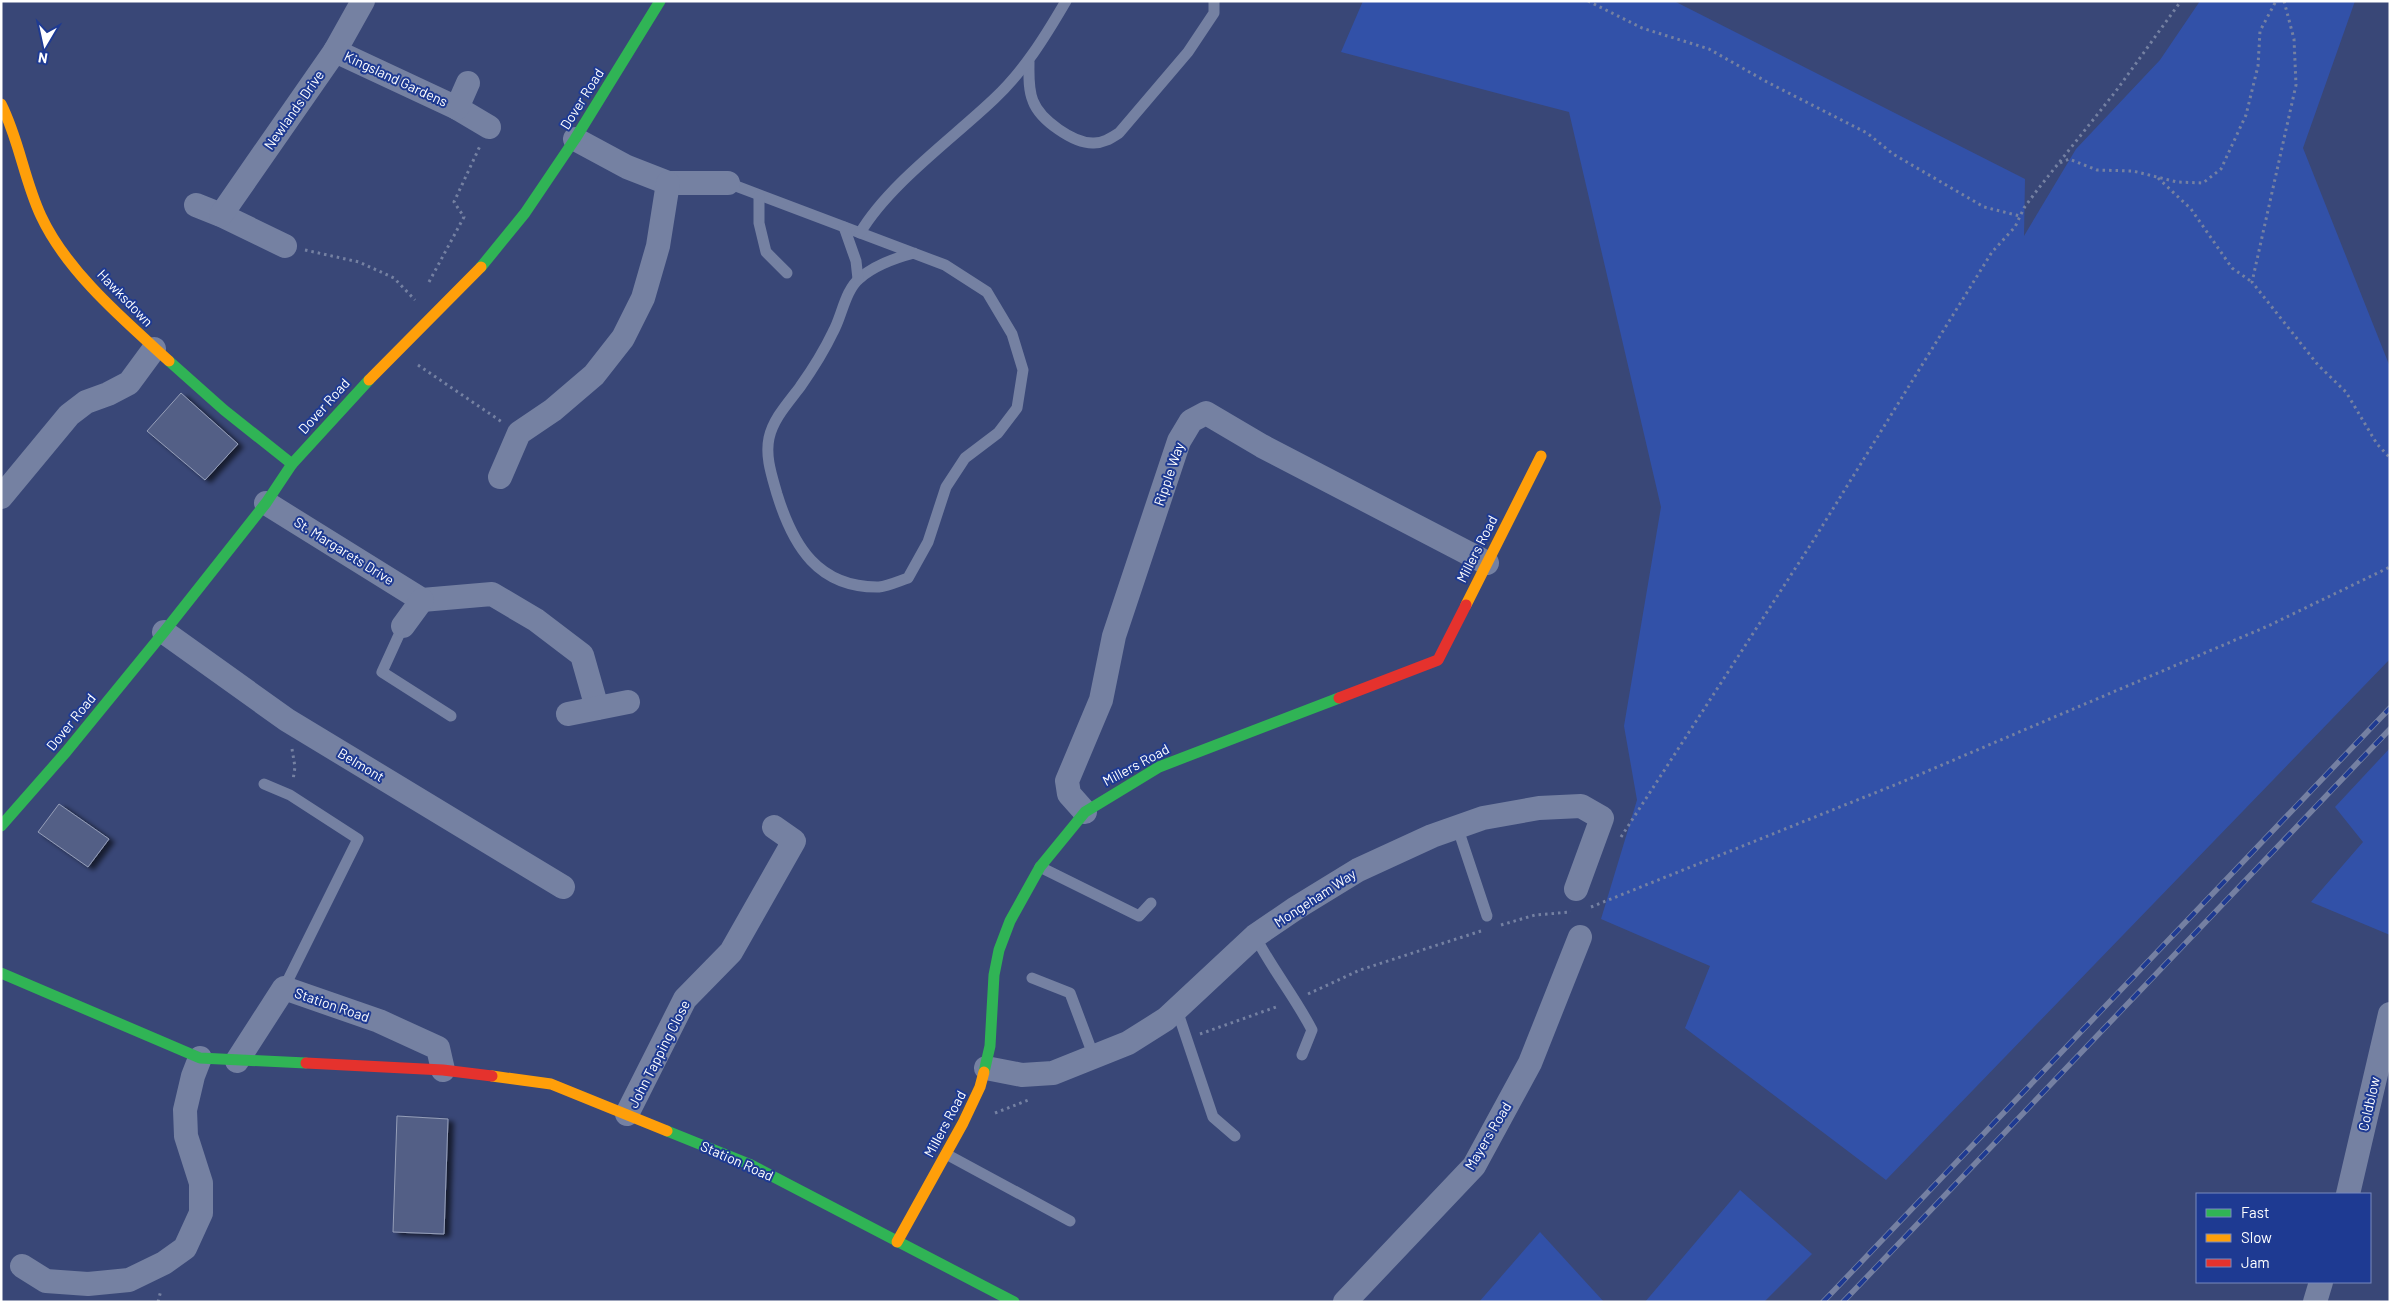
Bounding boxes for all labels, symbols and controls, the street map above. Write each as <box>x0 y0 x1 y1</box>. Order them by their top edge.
north arrow <box>20 20 70 70</box>
street label: Kingsland Gardens <box>342 47 451 110</box>
text: N <box>37 49 49 67</box>
street label: Dover Road <box>556 65 607 132</box>
street label: Newlands Drive <box>260 67 327 153</box>
street label: Hawksdown <box>94 266 157 330</box>
street label: Dover Road <box>294 374 353 437</box>
street label: Ripple Way <box>1150 439 1188 508</box>
street label: Millers Road <box>1452 512 1501 585</box>
street label: St. Margarets Drive <box>291 513 397 588</box>
street label: Dover Road <box>42 690 99 754</box>
street label: Millers Road <box>1100 740 1172 789</box>
street label: Belmont <box>335 744 388 785</box>
street label: Mongeham Way <box>1271 864 1359 930</box>
street label: Station Road <box>293 984 372 1025</box>
street label: John Tapping Close <box>624 997 693 1111</box>
street label: Coldblow <box>2354 1075 2383 1133</box>
street label: Millers Road <box>920 1088 969 1160</box>
street label: Mayers Road <box>1461 1099 1515 1173</box>
street label: Station Road <box>698 1137 776 1184</box>
legend <box>2196 1193 2371 1283</box>
text: Fast <box>2241 1203 2269 1221</box>
text: Slow <box>2241 1228 2272 1246</box>
text: Jam <box>2241 1253 2270 1271</box>

